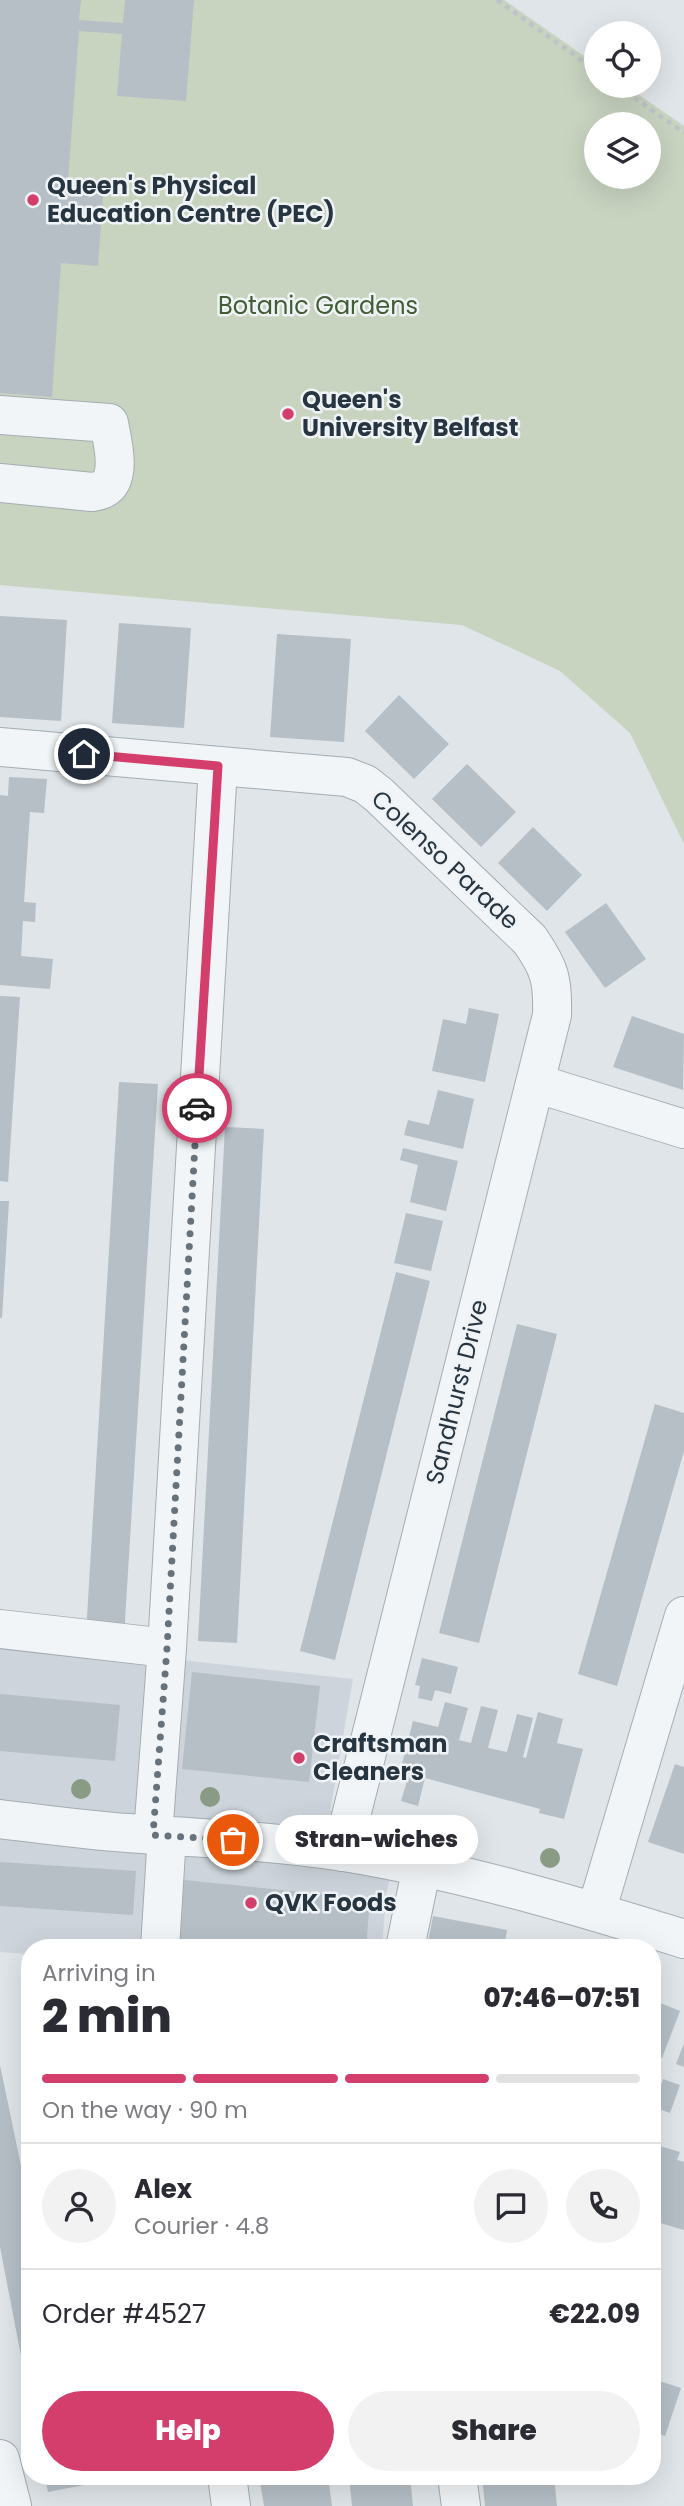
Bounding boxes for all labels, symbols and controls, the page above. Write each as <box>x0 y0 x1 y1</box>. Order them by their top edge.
map controls <box>584 21 661 189</box>
button: locate <box>584 21 661 98</box>
button: layers <box>584 112 661 189</box>
place label: Queen's Physical Education Centre (PEC) <box>47 169 335 230</box>
marker: Queen's Physical Education Centre (PEC) <box>25 192 41 208</box>
park label: Botanic Gardens <box>218 289 418 322</box>
place label: Queen's University Belfast <box>302 383 518 444</box>
marker: Queen's University Belfast <box>280 406 296 422</box>
pin <box>54 724 114 784</box>
icon: home <box>65 735 103 773</box>
street label: Colenso Parade <box>364 783 526 937</box>
courier <box>162 1073 232 1143</box>
icon: car <box>178 1089 216 1127</box>
street label: Sandhurst Drive <box>418 1296 495 1488</box>
place label: Craftsman Cleaners <box>313 1727 448 1788</box>
marker: Craftsman Cleaners <box>291 1750 307 1766</box>
pin <box>203 1810 263 1870</box>
callout: Stran-wiches <box>275 1815 478 1864</box>
icon: bag <box>214 1821 252 1859</box>
text: Stran-wiches <box>295 1823 458 1855</box>
place label: QVK Foods <box>265 1886 397 1919</box>
marker: QVK Foods <box>243 1895 259 1911</box>
text: Arriving in <box>42 1957 156 1989</box>
text: 07:46–07:51 <box>483 1980 640 2016</box>
text: 2 min <box>42 1984 172 2048</box>
text: On the way · 90 m <box>42 2094 248 2126</box>
button: person <box>42 2169 116 2243</box>
button: chat <box>474 2169 548 2243</box>
button: phone <box>566 2169 640 2243</box>
text: Alex <box>134 2171 192 2207</box>
text: Courier · 4.8 <box>134 2210 269 2242</box>
text: Order #4527 <box>42 2296 206 2332</box>
text: €22.09 <box>549 2296 640 2332</box>
button: Help <box>42 2391 334 2471</box>
button: Share <box>348 2391 640 2471</box>

